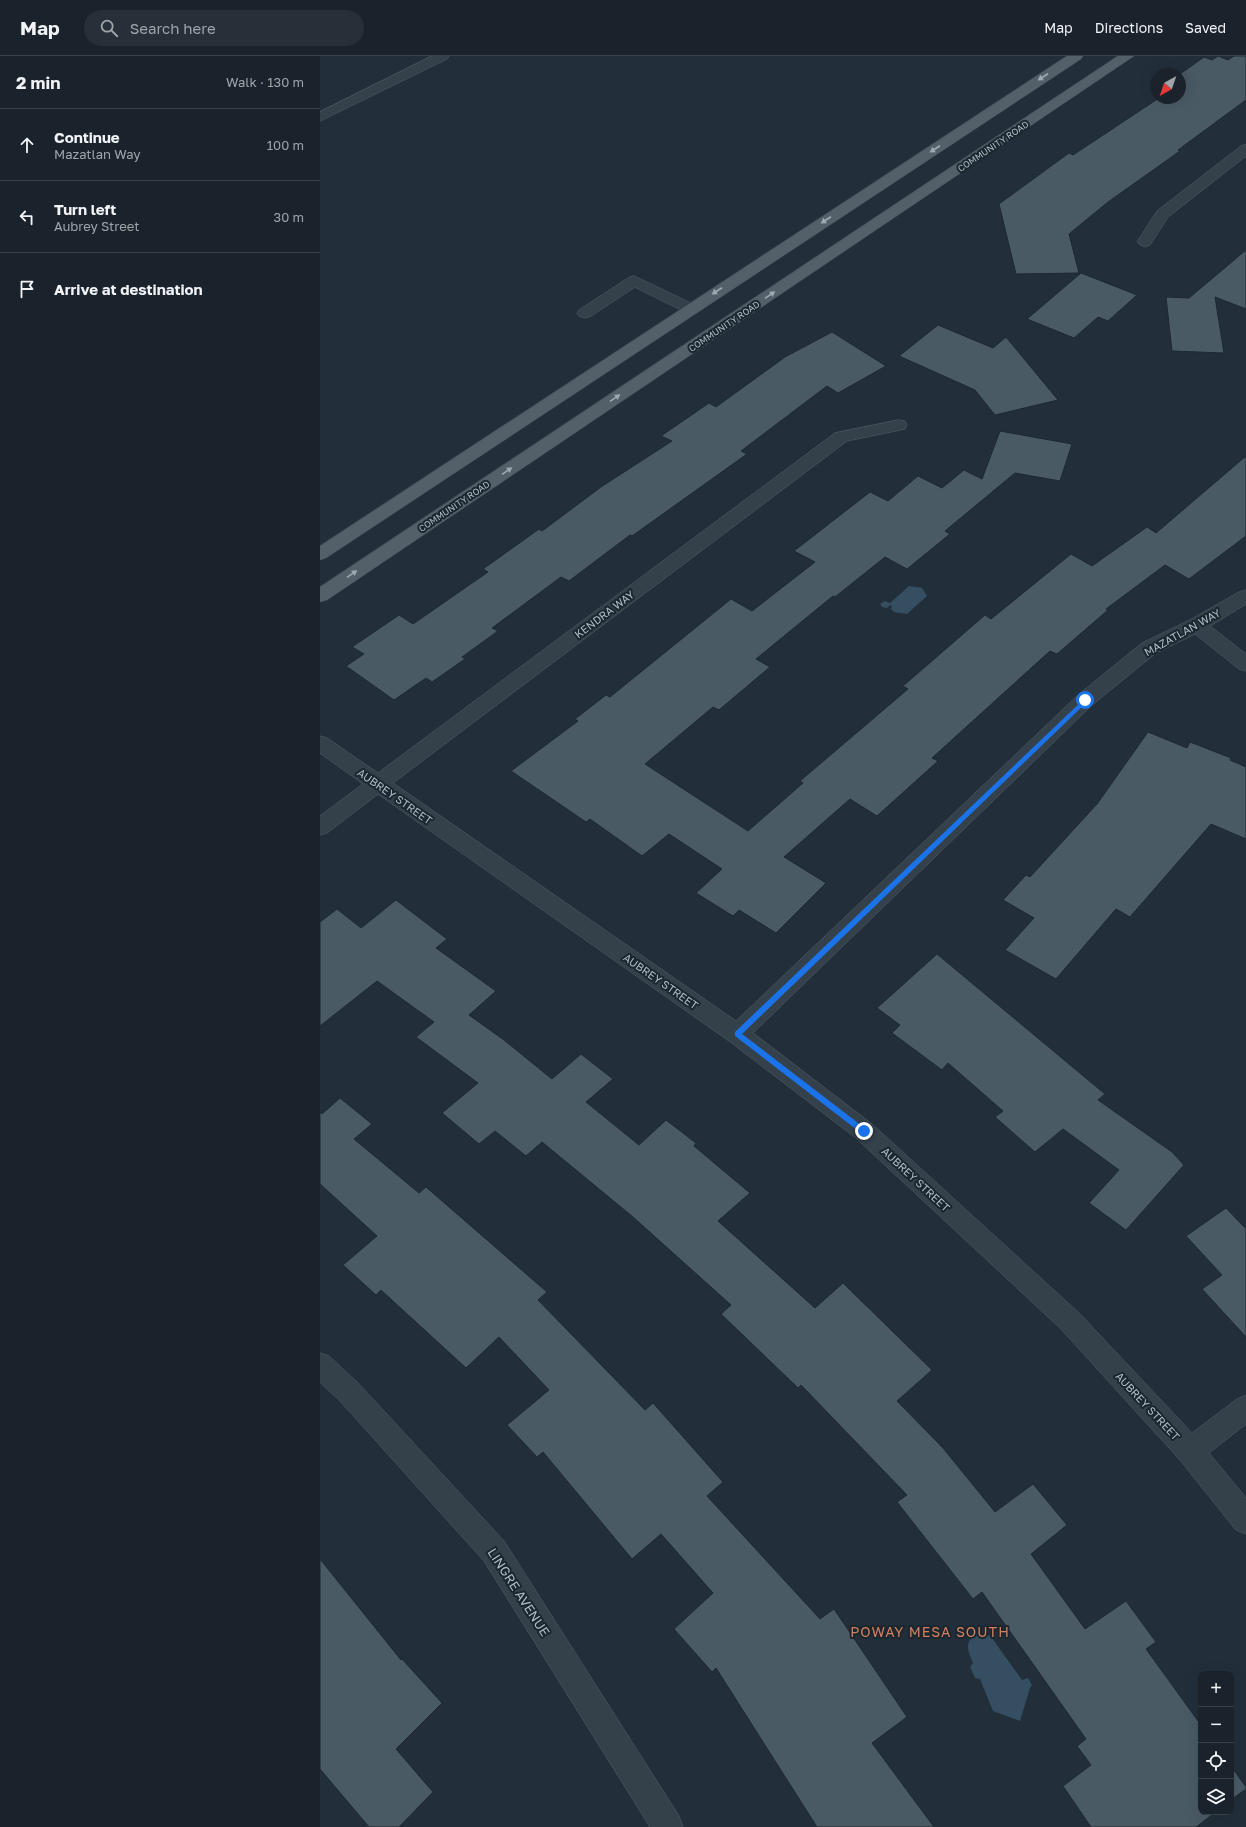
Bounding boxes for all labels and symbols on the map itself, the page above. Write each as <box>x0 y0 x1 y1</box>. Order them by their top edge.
north arrow <box>1150 68 1186 104</box>
one-way arrow <box>1037 74 1049 81</box>
street label: COMMUNITY ROAD <box>955 118 1031 174</box>
one-way arrow <box>929 145 940 153</box>
one-way arrow <box>821 216 831 224</box>
one-way arrow <box>711 288 723 295</box>
one-way arrow <box>765 291 775 299</box>
street label: COMMUNITY ROAD <box>686 298 762 354</box>
one-way arrow <box>609 395 621 402</box>
one-way arrow <box>502 467 512 475</box>
street label: COMMUNITY ROAD <box>416 478 492 534</box>
one-way arrow <box>347 570 358 578</box>
street label: KENDRA WAY <box>572 587 636 641</box>
street label: MAZATLAN WAY <box>1142 606 1222 658</box>
route start <box>1076 691 1094 709</box>
street label: AUBREY STREET <box>355 765 435 827</box>
street label: AUBREY STREET <box>621 950 701 1012</box>
route end <box>855 1122 873 1140</box>
street label: AUBREY STREET <box>879 1144 953 1214</box>
street label: AUBREY STREET <box>1113 1369 1183 1443</box>
street label: LINGRE AVENUE <box>485 1545 554 1639</box>
district label: POWAY MESA SOUTH <box>850 1623 1010 1640</box>

